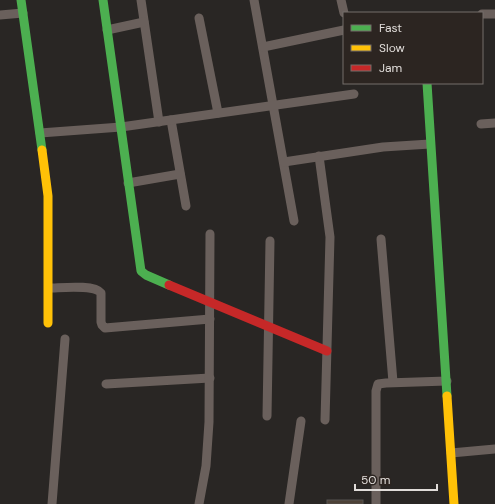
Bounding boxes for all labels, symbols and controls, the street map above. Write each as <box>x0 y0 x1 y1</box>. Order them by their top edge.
legend <box>343 12 483 84</box>
text: Fast <box>379 20 402 36</box>
text: Slow <box>379 40 405 56</box>
text: Jam <box>379 60 402 76</box>
scale bar <box>355 466 437 492</box>
text: 50 m <box>361 472 390 488</box>

